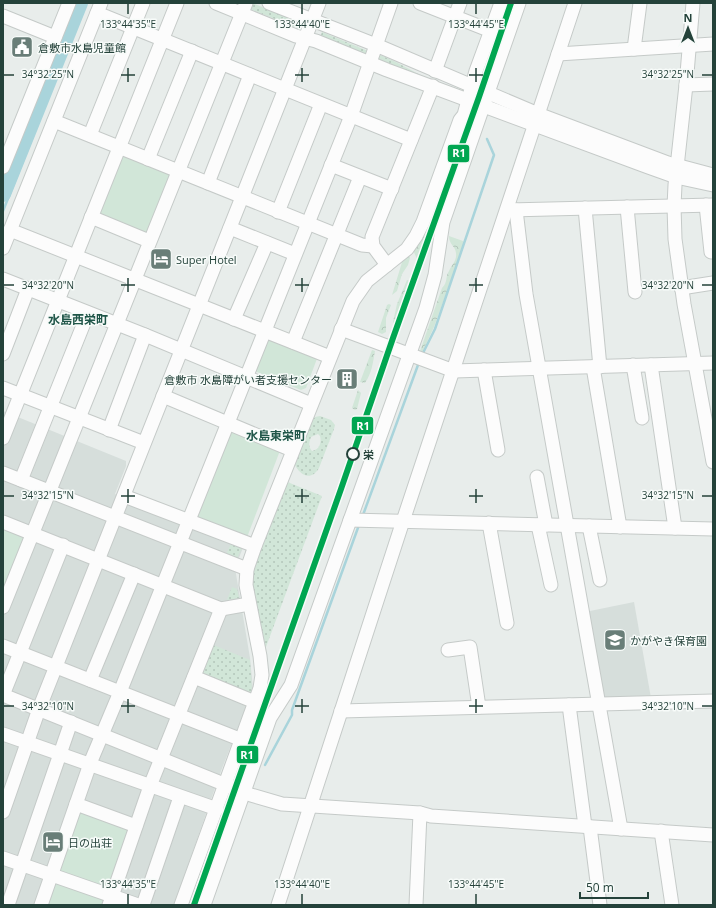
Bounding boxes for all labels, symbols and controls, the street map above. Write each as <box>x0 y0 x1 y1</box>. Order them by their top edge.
north arrow <box>668 8 708 48</box>
text: N <box>684 10 692 25</box>
text: 133°44'35"E <box>100 17 156 31</box>
text: 133°44'40"E <box>274 17 330 31</box>
text: 133°44'45"E <box>448 17 504 31</box>
public building icon: 倉敷市水島児童館 <box>9 34 35 60</box>
place label: 倉敷市水島児童館 <box>38 40 126 55</box>
text: 34°32'25"N <box>22 67 74 81</box>
text: 34°32'25"N <box>642 67 694 81</box>
line badge: R1 <box>447 144 470 163</box>
text: R1 <box>452 145 466 160</box>
hotel icon: Super Hotel <box>148 246 174 272</box>
place label: Super Hotel <box>176 252 237 267</box>
text: 34°32'20"N <box>22 278 74 292</box>
text: 34°32'20"N <box>642 278 694 292</box>
district label: 水島西栄町 <box>48 311 108 328</box>
building icon: 倉敷市 水島障がい者支援センター <box>334 366 360 392</box>
place label: 倉敷市 水島障がい者支援センター <box>164 372 332 387</box>
line badge: R1 <box>351 416 374 435</box>
text: R1 <box>356 418 370 433</box>
district label: 水島東栄町 <box>246 427 306 444</box>
marker: 栄 <box>346 447 360 461</box>
place label: 栄 <box>363 447 374 462</box>
text: 34°32'15"N <box>22 488 74 502</box>
text: 34°32'15"N <box>642 488 694 502</box>
school or university icon: かがやき保育園 <box>602 627 628 653</box>
place label: かがやき保育園 <box>630 633 707 648</box>
text: 34°32'10"N <box>22 699 74 713</box>
text: 34°32'10"N <box>642 699 694 713</box>
line badge: R1 <box>236 745 259 764</box>
text: R1 <box>240 747 254 762</box>
hotel icon: 日の出荘 <box>40 829 66 855</box>
place label: 日の出荘 <box>68 835 112 850</box>
scale bar <box>580 874 648 900</box>
text: 133°44'35"E <box>100 877 156 891</box>
text: 133°44'40"E <box>274 877 330 891</box>
text: 133°44'45"E <box>448 877 504 891</box>
text: 50 m <box>586 879 614 896</box>

